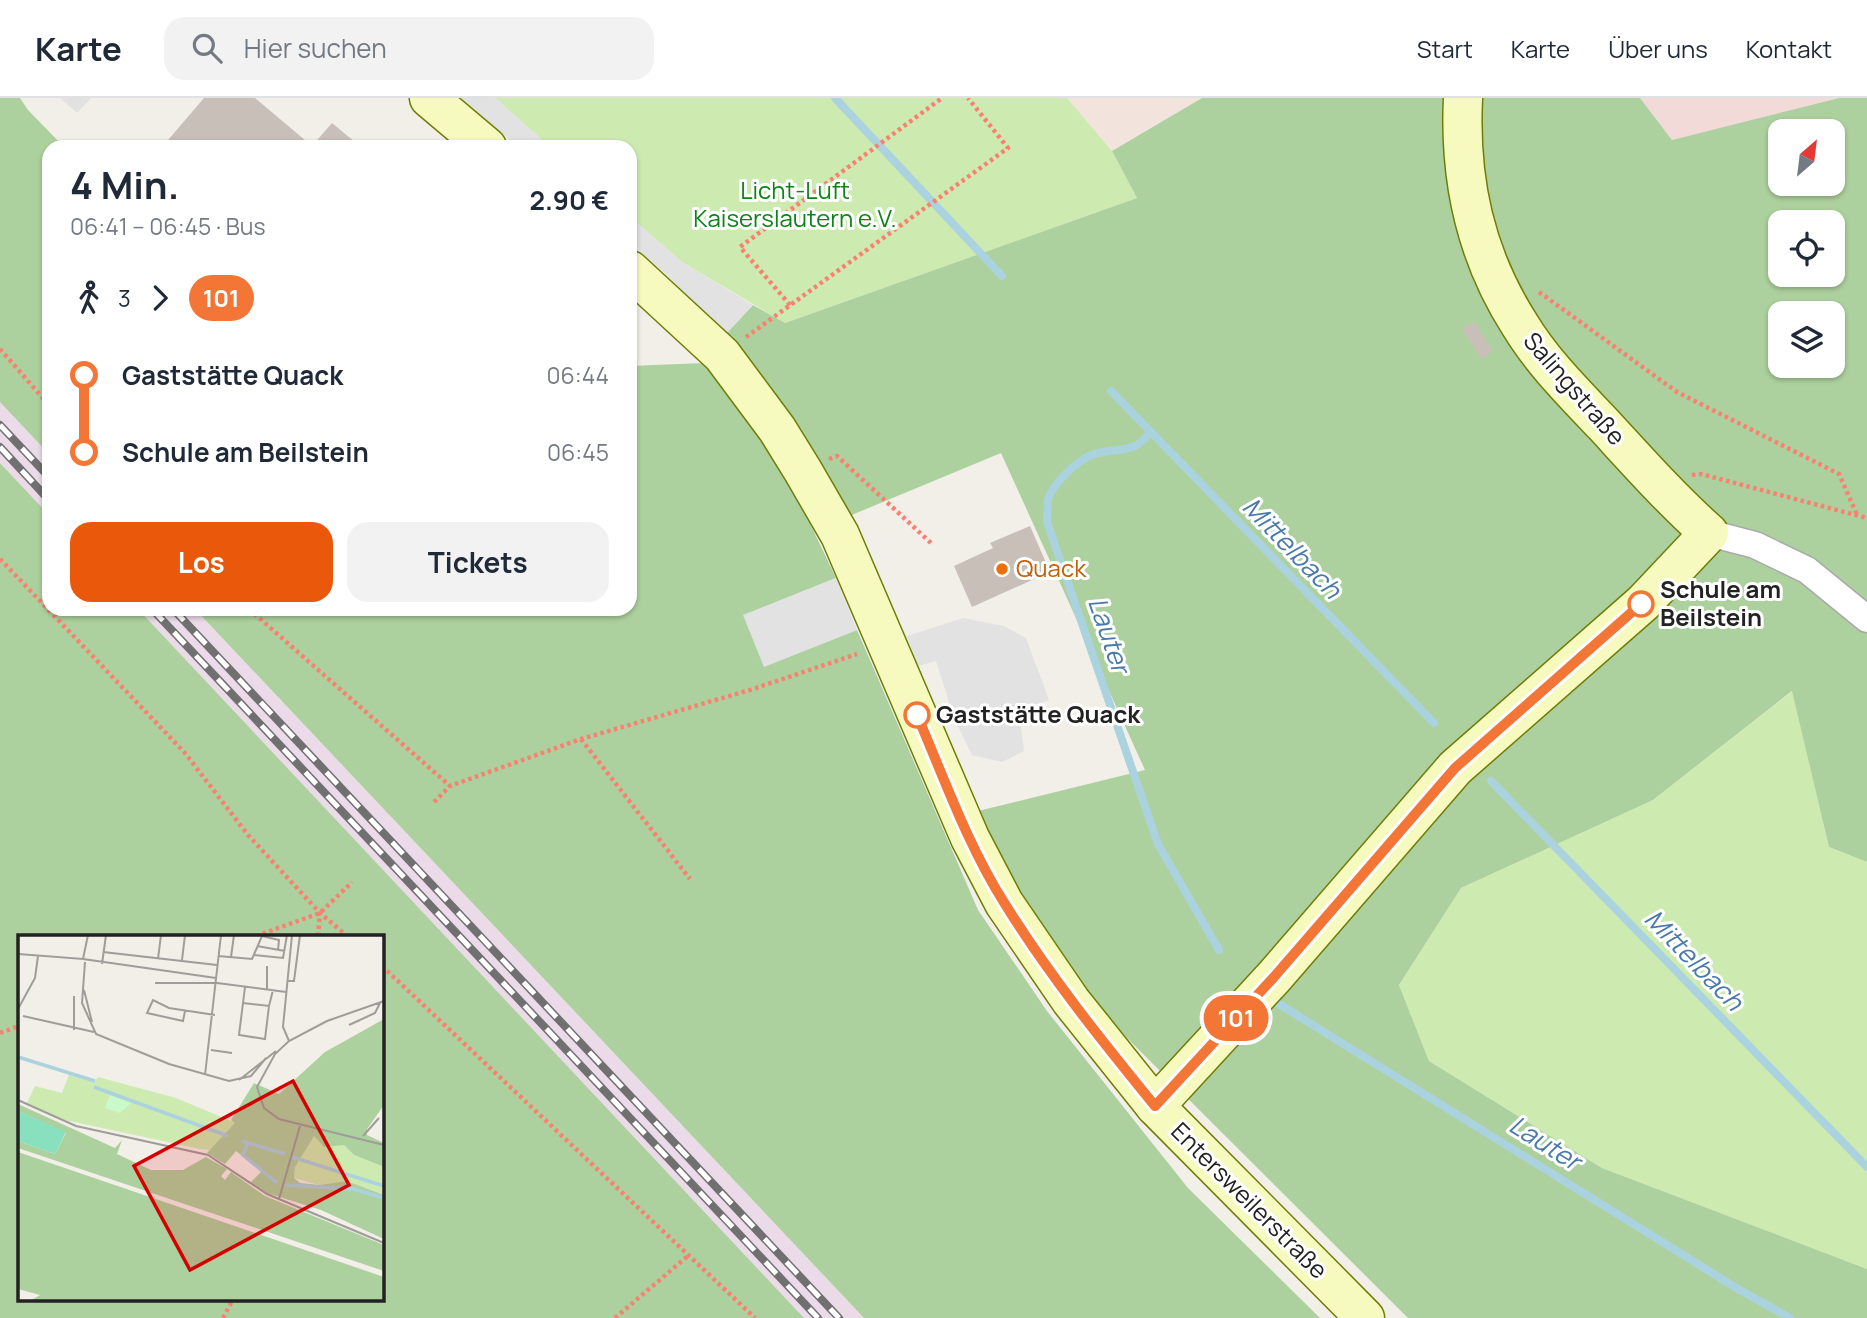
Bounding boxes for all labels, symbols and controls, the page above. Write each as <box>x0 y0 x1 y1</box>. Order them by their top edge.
search box <box>164 17 654 80</box>
text: Karte <box>35 26 122 71</box>
icon: search <box>188 29 226 67</box>
text: Hier suchen <box>244 30 387 66</box>
text: Start <box>1417 32 1473 65</box>
text: Karte <box>1511 32 1570 65</box>
text: Über uns <box>1608 32 1708 65</box>
text: Kontakt <box>1746 32 1832 65</box>
north arrow <box>1768 119 1844 196</box>
map controls <box>1768 119 1845 378</box>
text: 4 Min. <box>70 158 179 210</box>
park label: Licht-Luft Kaiserslautern e.V. <box>693 173 897 234</box>
text: 2.90 € <box>529 182 609 218</box>
text: 06:41 – 06:45 · Bus <box>70 210 266 242</box>
button: locate <box>1768 210 1845 287</box>
icon: walk <box>70 279 108 317</box>
icon: forward <box>141 279 179 317</box>
text: 101 <box>203 281 240 314</box>
text: 3 <box>118 282 131 314</box>
button: layers <box>1768 301 1845 378</box>
street label: Salingstraße <box>1517 324 1633 452</box>
text: Gaststätte Quack <box>122 357 343 393</box>
text: 06:44 <box>546 359 609 391</box>
text: Schule am Beilstein <box>122 434 369 470</box>
text: 06:45 <box>547 436 609 468</box>
water label: Mittelbach <box>1235 489 1351 607</box>
button: Los <box>70 522 333 602</box>
button: Tickets <box>347 522 609 602</box>
place label: Quack <box>1016 551 1087 584</box>
marker: Quack <box>994 561 1010 577</box>
place label: Schule am Beilstein <box>1660 572 1781 633</box>
marker: Schule am Beilstein <box>1628 591 1654 617</box>
water label: Lauter <box>1080 592 1141 681</box>
place label: Gaststätte Quack <box>936 697 1141 730</box>
marker: Gaststätte Quack <box>904 702 930 728</box>
water label: Mittelbach <box>1637 901 1753 1019</box>
inset map <box>18 935 383 1300</box>
line badge: 101 <box>1196 995 1276 1041</box>
text: 101 <box>1218 1001 1254 1034</box>
water label: Lauter <box>1503 1106 1591 1180</box>
street label: Entersweilerstraße <box>1165 1114 1336 1285</box>

